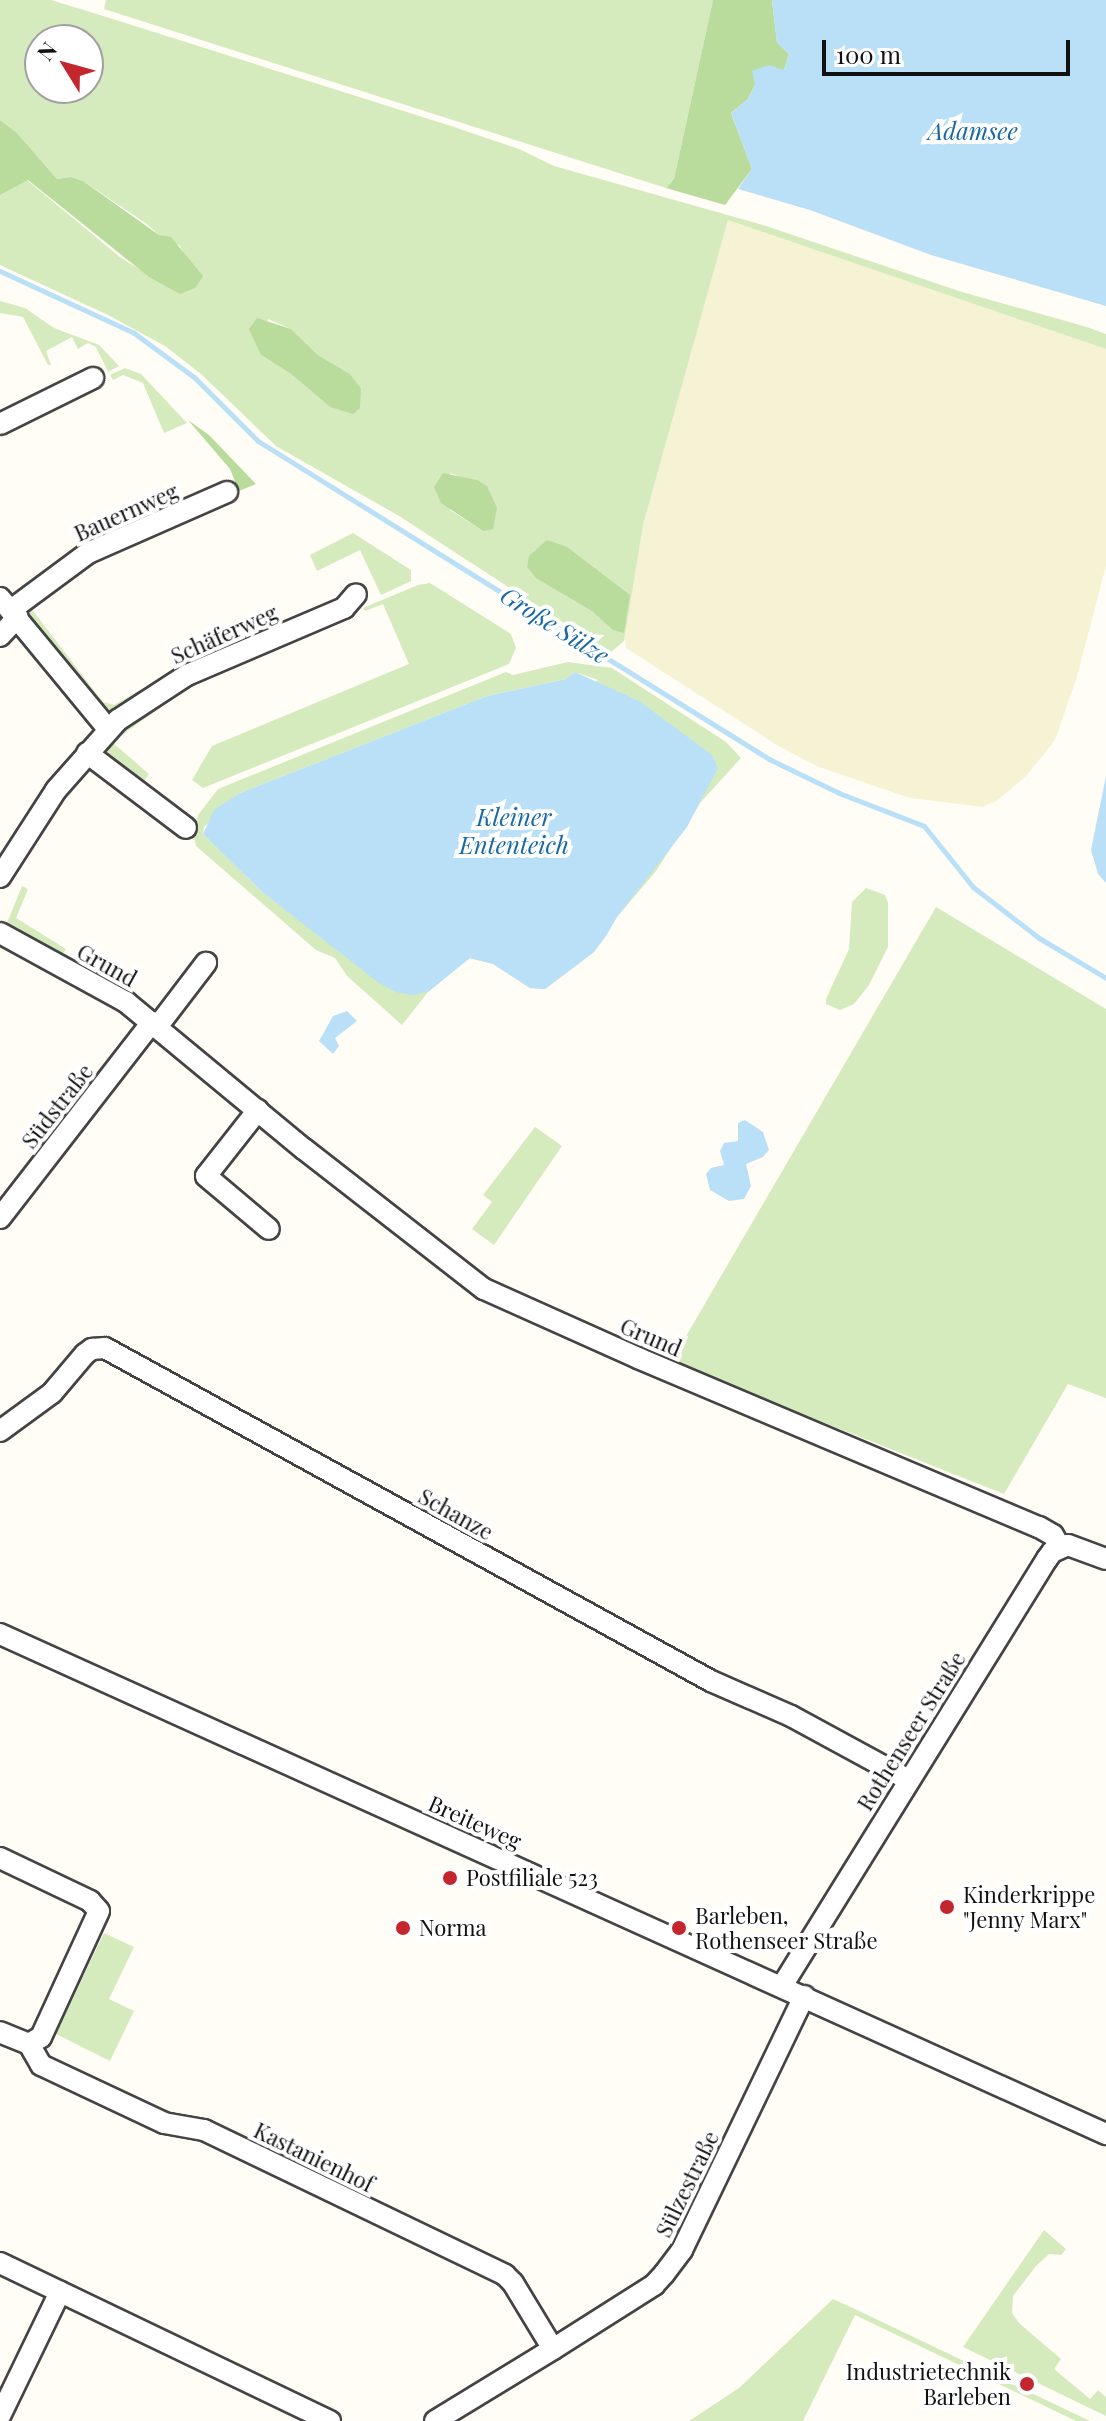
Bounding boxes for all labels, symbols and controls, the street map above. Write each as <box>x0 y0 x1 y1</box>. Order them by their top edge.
north arrow <box>24 24 104 104</box>
scale bar <box>826 24 1074 74</box>
text: N <box>30 35 63 66</box>
text: 100 m <box>836 38 901 70</box>
water label: Adamsee <box>928 117 1018 145</box>
street label: Bauernweg <box>70 477 182 547</box>
water label: Große Sülze <box>495 580 615 670</box>
street label: Schäferweg <box>167 599 281 669</box>
water label: Kleiner Ententeich <box>459 803 569 859</box>
street label: Grund <box>73 938 141 992</box>
street label: Südstraße <box>16 1059 98 1153</box>
street label: Grund <box>616 1312 686 1362</box>
street label: Schanze <box>414 1483 498 1545</box>
street label: Rothenseer Straße <box>851 1646 971 1816</box>
street label: Breiteweg <box>424 1790 526 1854</box>
place label: Postfiliale 523 <box>466 1865 598 1891</box>
marker: Postfiliale 523 <box>441 1869 459 1887</box>
place label: Kinderkrippe "Jenny Marx" <box>963 1881 1095 1932</box>
marker: Kinderkrippe "Jenny Marx" <box>938 1898 956 1916</box>
place label: Barleben, Rothenseer Straße <box>695 1902 878 1954</box>
place label: Norma <box>419 1915 486 1941</box>
marker: Norma <box>394 1919 412 1937</box>
marker: Barleben, Rothenseer Straße <box>670 1919 688 1937</box>
street label: Kastanienhof <box>250 2117 378 2197</box>
street label: Sülzestraße <box>650 2127 724 2241</box>
place label: Industrietechnik Barleben <box>846 2358 1011 2410</box>
marker: Industrietechnik Barleben <box>1018 2375 1036 2393</box>

